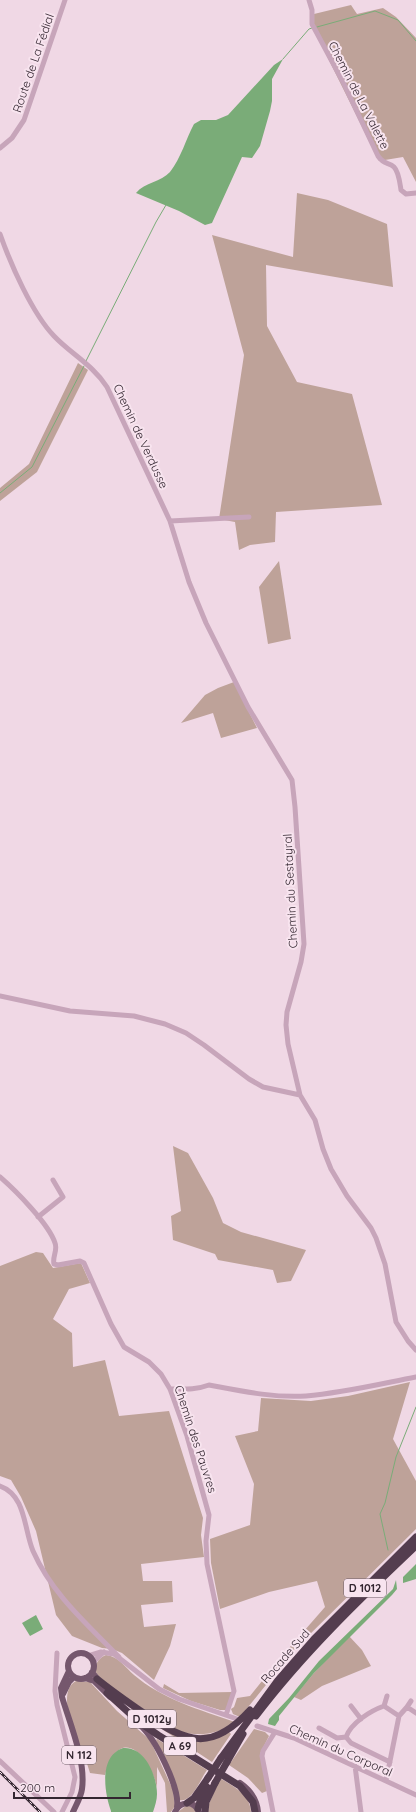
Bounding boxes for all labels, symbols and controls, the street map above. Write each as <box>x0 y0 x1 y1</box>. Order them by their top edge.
street label: Route de La Fédial <box>9 12 57 114</box>
street label: Chemin de La Valette <box>325 39 393 152</box>
street label: Chemin de Verdusse <box>110 381 172 491</box>
street label: Chemin du Sestayral <box>280 833 300 949</box>
street label: Chemin des Pauvres <box>172 1383 221 1495</box>
road number: D 1012 <box>344 1579 386 1597</box>
street label: Rocade Sud <box>257 1626 313 1686</box>
road number: D 1012y <box>128 1710 176 1728</box>
street label: Chemin du Corporal <box>287 1720 395 1780</box>
road number: A 69 <box>164 1737 196 1755</box>
road number: N 112 <box>62 1746 96 1764</box>
scale bar <box>14 1774 130 1800</box>
text: 200 m <box>20 1780 55 1795</box>

